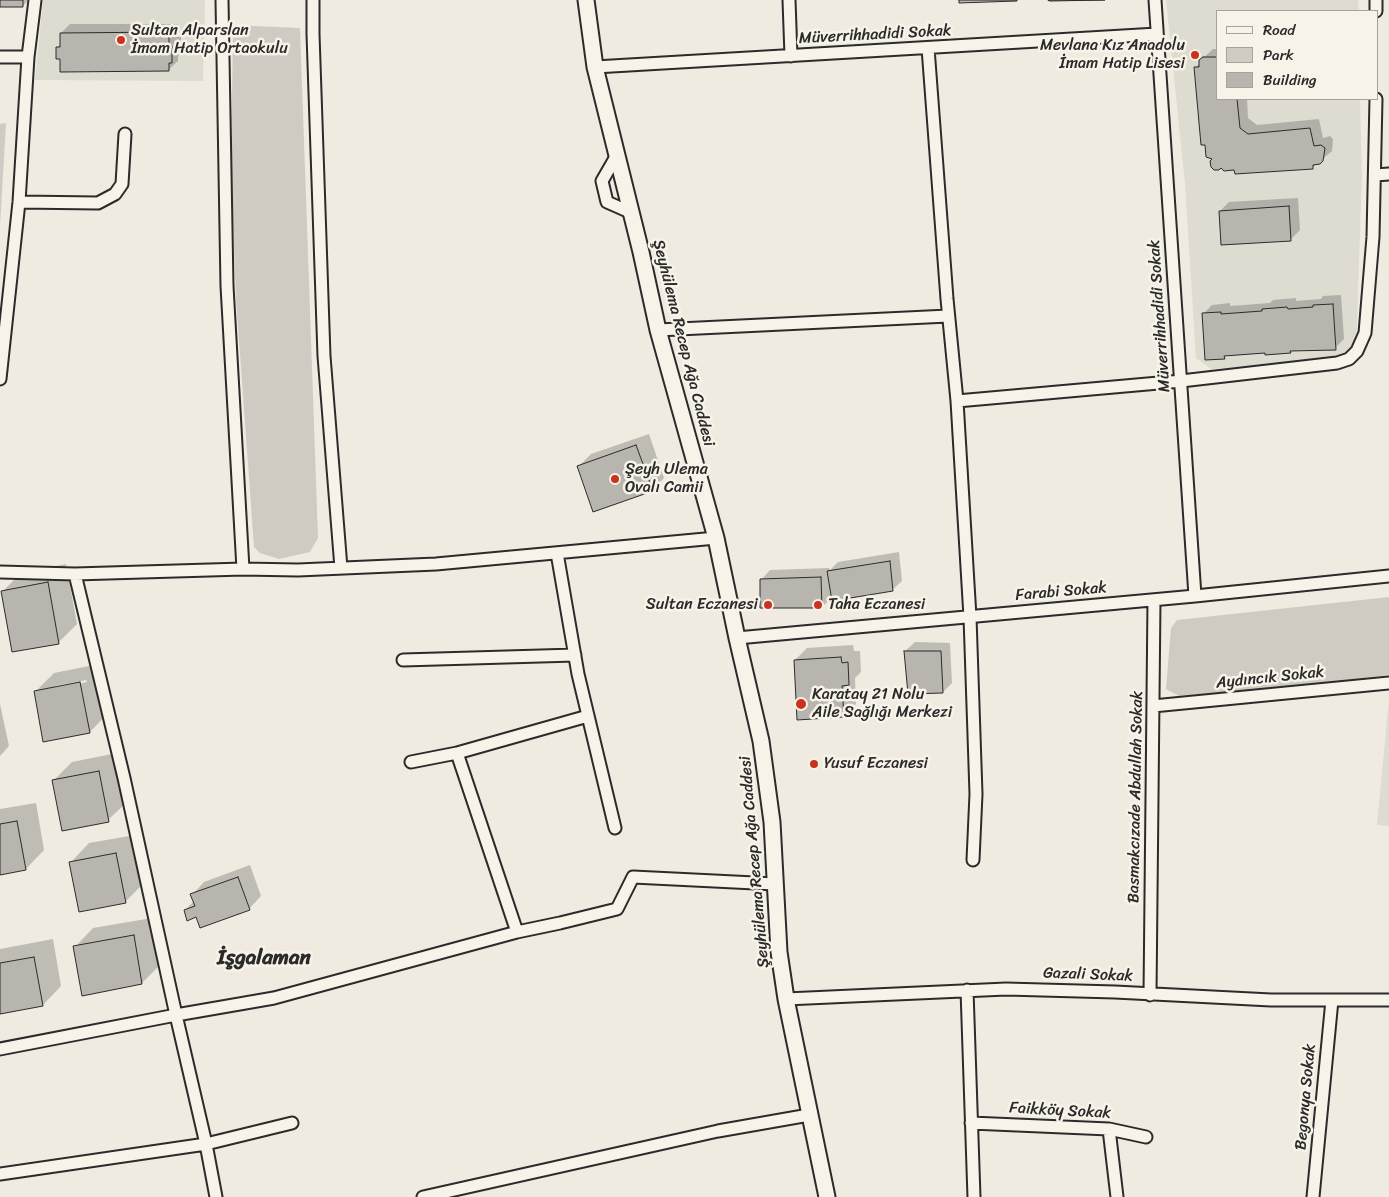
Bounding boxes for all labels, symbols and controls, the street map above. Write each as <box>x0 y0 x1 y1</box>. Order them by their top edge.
legend <box>1216 10 1379 100</box>
text: Road <box>1263 17 1295 43</box>
place label: Sultan Alparslan İmam Hatip Ortaokulu <box>131 21 288 59</box>
street label: Müverrihhadidi Sokak <box>798 21 952 49</box>
marker: Sultan Alparslan İmam Hatip Ortaokulu <box>115 34 127 46</box>
place label: Mevlana Kız Anadolu İmam Hatip Lisesi <box>1040 36 1185 74</box>
text: Park <box>1263 42 1294 68</box>
marker: Mevlana Kız Anadolu İmam Hatip Lisesi <box>1189 49 1201 61</box>
text: Building <box>1263 67 1317 93</box>
street label: Şeyhülema Recep Ağa Caddesi <box>648 238 718 448</box>
street label: Müverrihhadidi Sokak <box>1145 239 1175 393</box>
place label: Şeyh Ulema Ovalı Camii <box>625 460 708 498</box>
marker: Şeyh Ulema Ovalı Camii <box>609 473 621 485</box>
street label: Farabi Sokak <box>1015 578 1107 606</box>
place label: Sultan Eczanesi <box>646 595 758 615</box>
place label: Taha Eczanesi <box>828 595 925 615</box>
marker: Sultan Eczanesi <box>762 599 774 611</box>
marker: Taha Eczanesi <box>812 599 824 611</box>
street label: Aydıncık Sokak <box>1215 663 1325 693</box>
place label: Karatay 21 Nolu Aile Sağlığı Merkezi <box>812 685 952 723</box>
street label: Basmakcızade Abdullah Sokak <box>1125 691 1147 903</box>
marker: Karatay 21 Nolu Aile Sağlığı Merkezi <box>794 697 808 711</box>
place label: Yusuf Eczanesi <box>824 754 928 774</box>
street label: Şeyhülema Recep Ağa Caddesi <box>736 755 774 969</box>
marker: Yusuf Eczanesi <box>808 758 820 770</box>
district label: İşgalaman <box>217 946 311 972</box>
street label: Gazali Sokak <box>1043 964 1133 986</box>
street label: Begonya Sokak <box>1292 1043 1320 1151</box>
street label: Faikköy Sokak <box>1009 1099 1111 1123</box>

